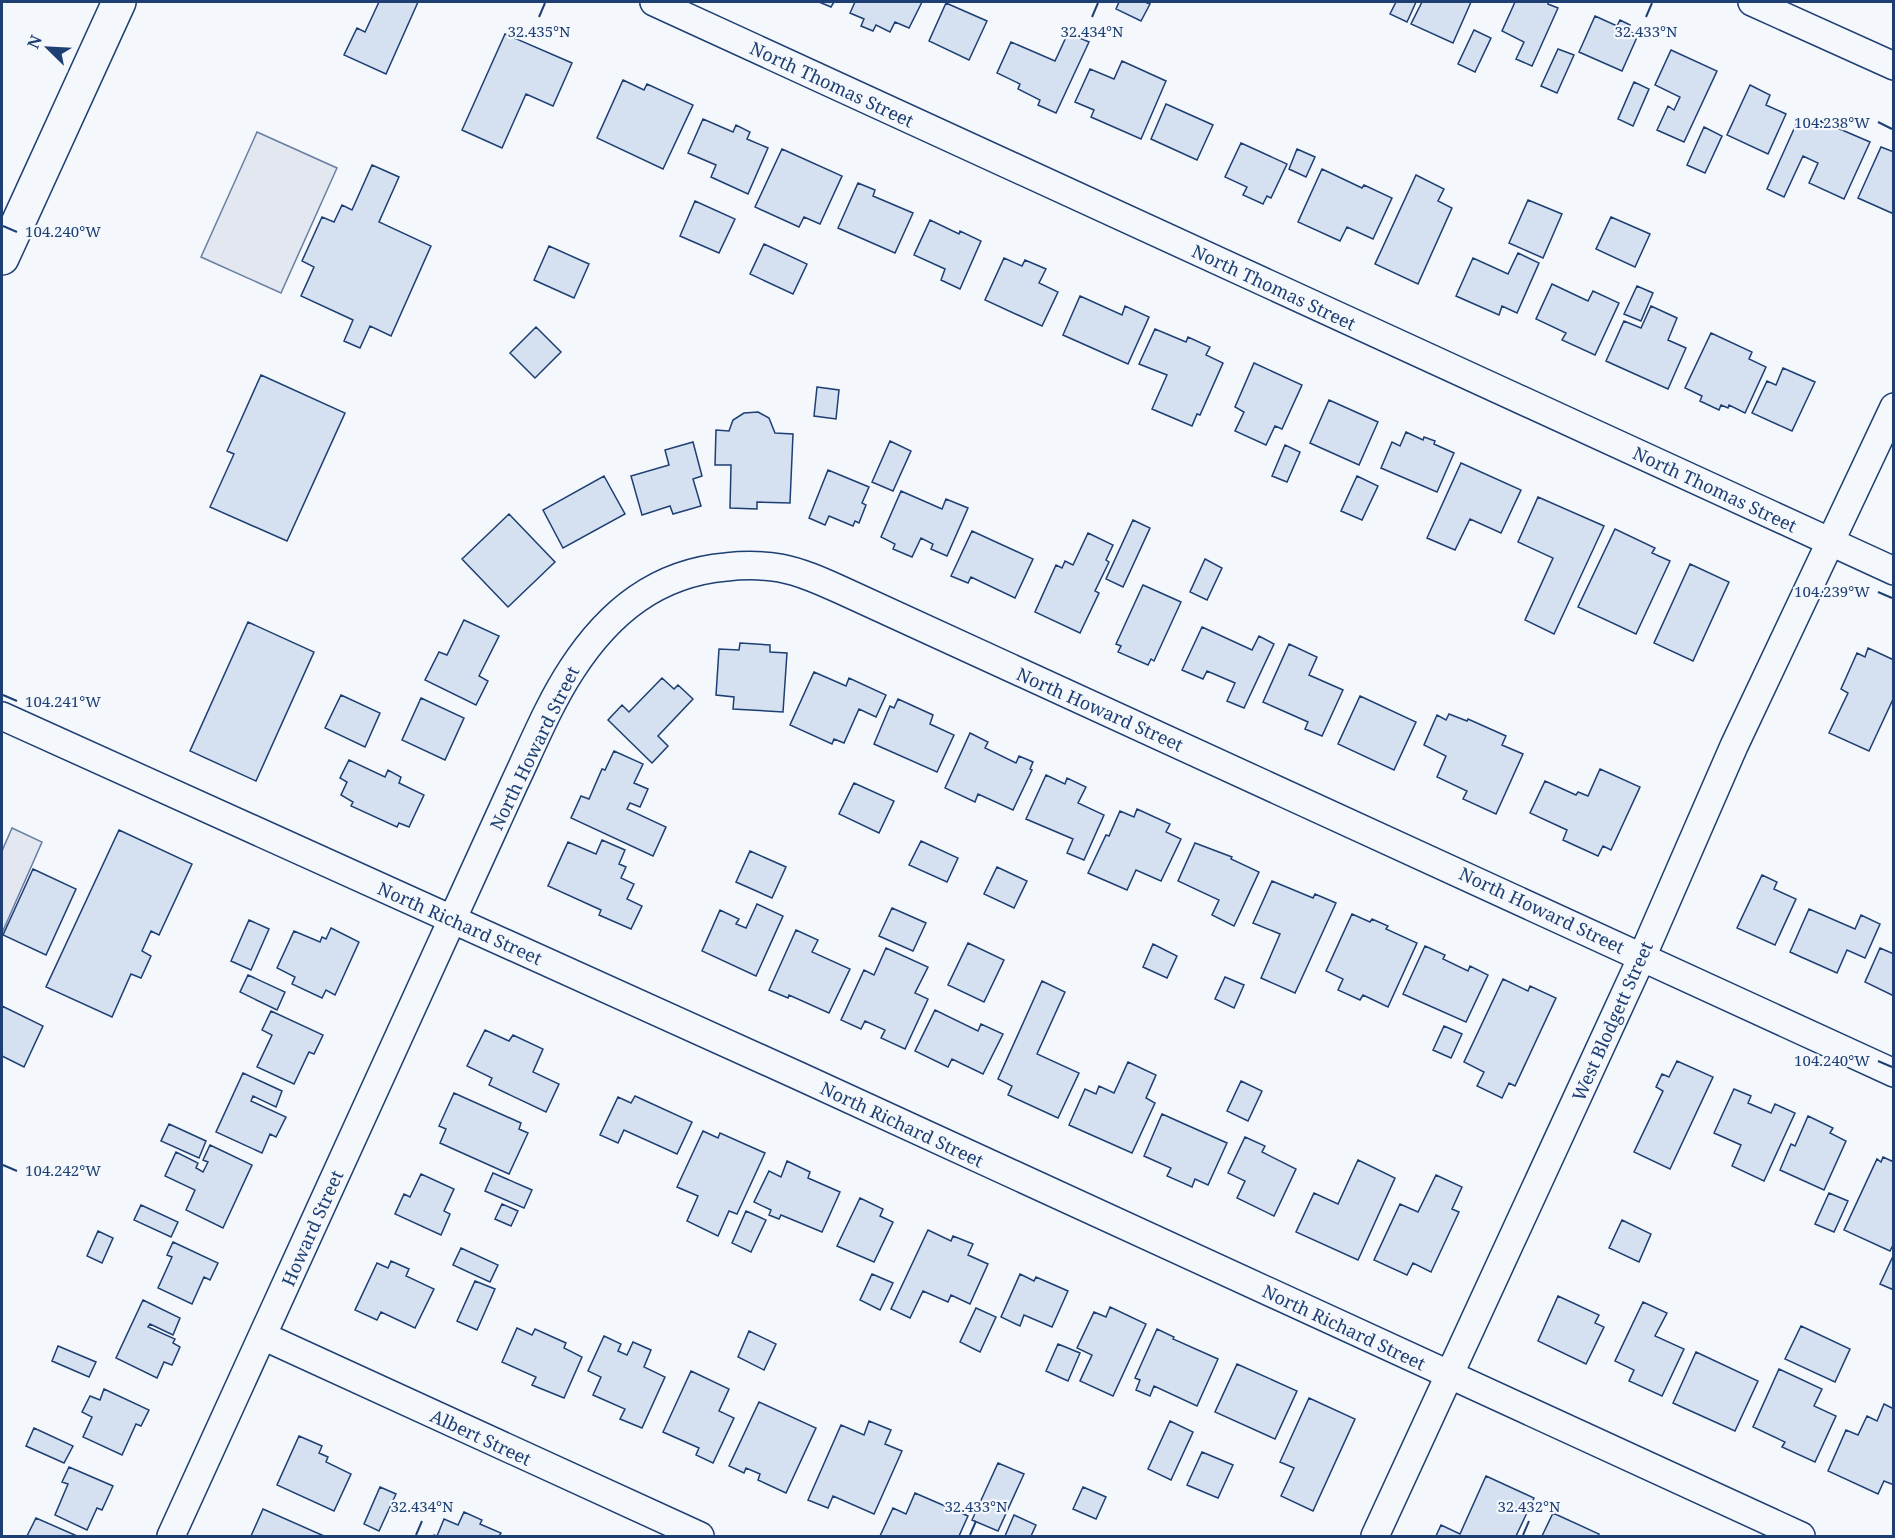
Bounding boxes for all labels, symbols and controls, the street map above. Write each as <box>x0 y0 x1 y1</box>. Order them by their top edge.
north arrow <box>18 18 78 78</box>
text: 32.435°N <box>507 21 571 41</box>
text: 32.434°N <box>1060 21 1124 41</box>
text: 32.433°N <box>1614 21 1678 41</box>
text: N <box>22 31 47 52</box>
street label: North Thomas Street <box>746 36 918 132</box>
text: 104.238°W <box>1794 112 1870 132</box>
text: 104.240°W <box>25 221 101 241</box>
street label: North Thomas Street <box>1188 239 1360 335</box>
street label: North Thomas Street <box>1629 441 1801 537</box>
text: 104.239°W <box>1794 581 1870 601</box>
street label: North Howard Street <box>1013 661 1187 757</box>
street label: North Howard Street <box>484 662 584 834</box>
text: 104.241°W <box>25 691 101 711</box>
street label: North Howard Street <box>1455 861 1629 959</box>
street label: North Richard Street <box>374 876 546 970</box>
street label: West Blodgett Street <box>1566 937 1658 1105</box>
text: 104.240°W <box>1794 1050 1870 1070</box>
street label: North Richard Street <box>817 1076 987 1172</box>
text: 104.242°W <box>25 1160 101 1180</box>
street label: Howard Street <box>276 1166 348 1290</box>
street label: North Richard Street <box>1259 1279 1429 1375</box>
street label: Albert Street <box>427 1403 535 1471</box>
text: 32.434°N <box>390 1496 454 1516</box>
text: 32.433°N <box>944 1496 1008 1516</box>
text: 32.432°N <box>1497 1496 1561 1516</box>

